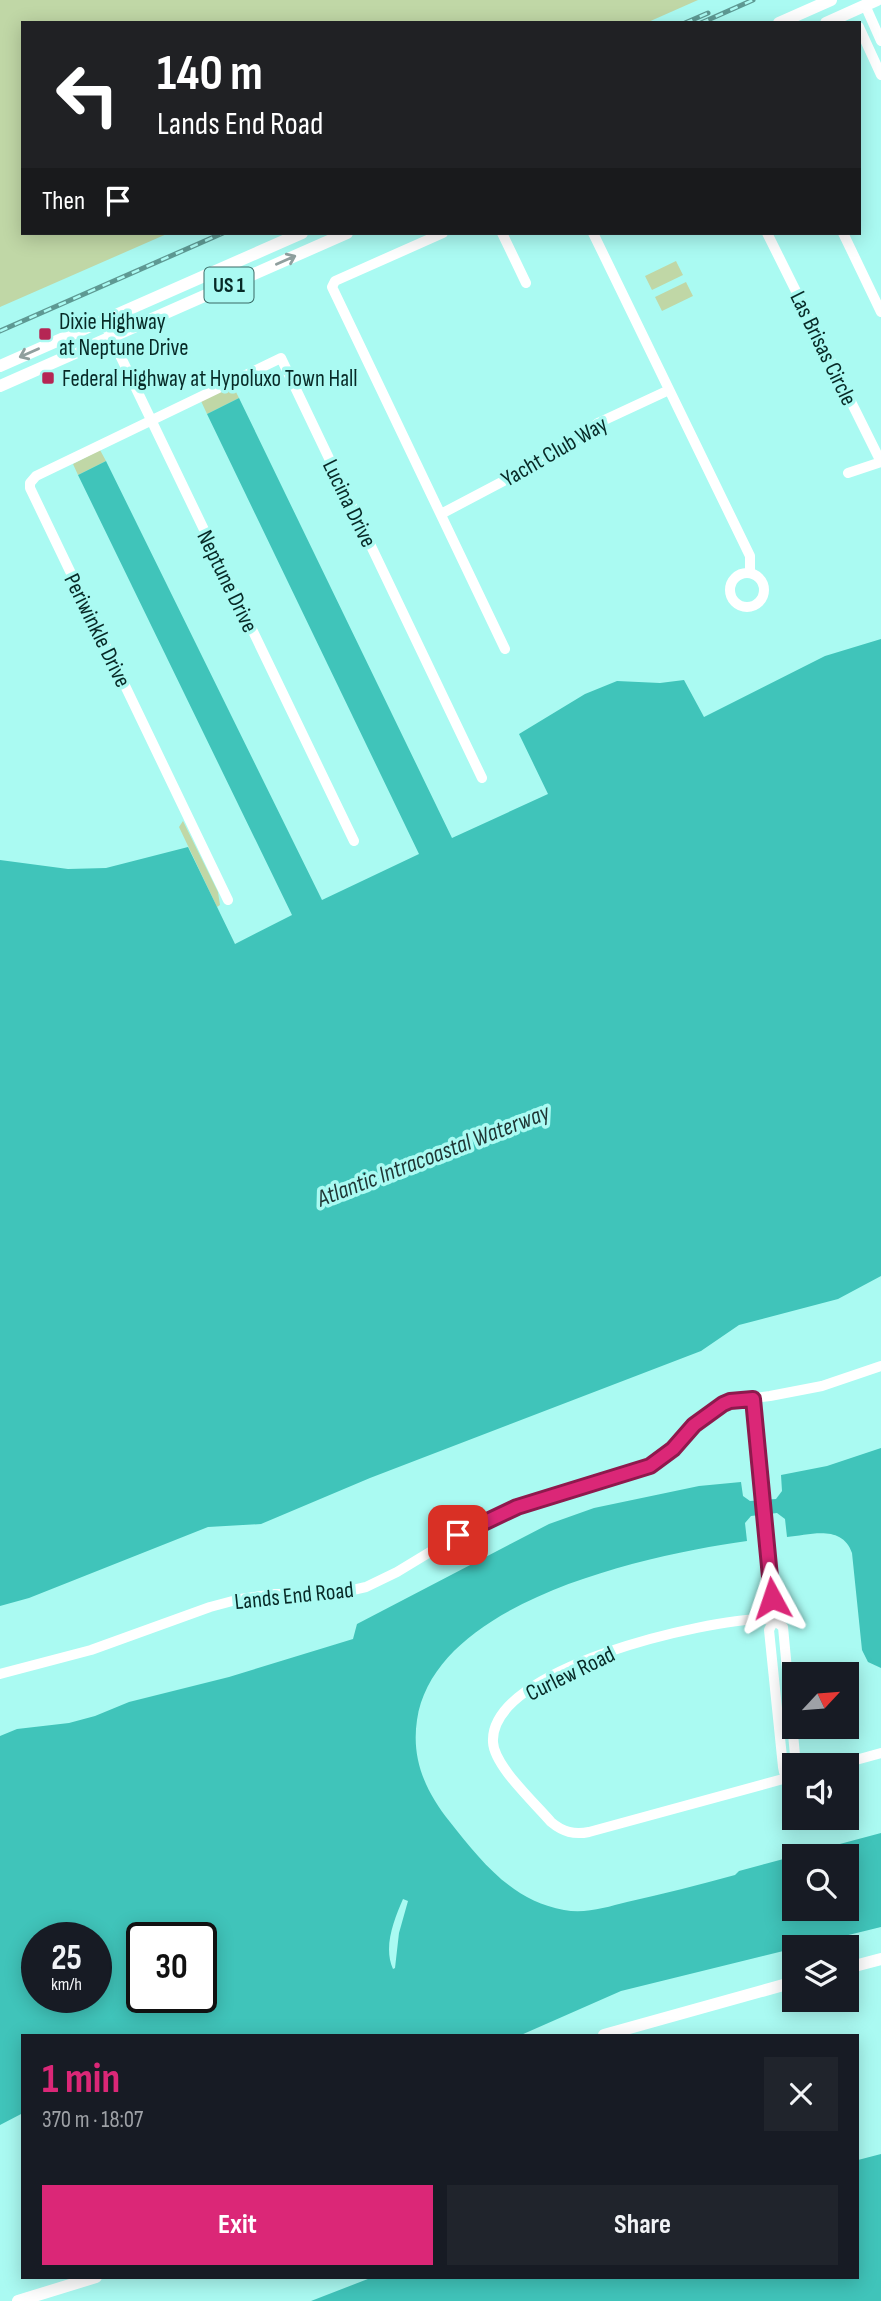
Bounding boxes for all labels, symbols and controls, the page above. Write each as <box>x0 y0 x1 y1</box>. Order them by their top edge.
text: 140 m <box>157 45 263 104</box>
icon: left <box>42 49 133 140</box>
text: Lands End Road <box>157 105 323 144</box>
icon: arrive <box>99 182 137 220</box>
text: Then <box>42 186 85 217</box>
one-way arrow <box>274 253 296 266</box>
road number: US 1 <box>204 268 254 302</box>
street label: Las Brisas Circle <box>783 287 863 410</box>
place label: Dixie Highway at Neptune Drive <box>59 308 189 362</box>
marker: Dixie Highway at Neptune Drive <box>37 326 53 342</box>
one-way arrow <box>19 347 40 360</box>
place label: Federal Highway at Hypoluxo Town Hall <box>62 365 358 393</box>
marker: Federal Highway at Hypoluxo Town Hall <box>40 370 56 386</box>
street label: Yacht Club Way <box>497 410 612 493</box>
street label: Lucina Drive <box>316 455 382 552</box>
street label: Neptune Drive <box>190 526 264 637</box>
street label: Periwinkle Drive <box>58 569 137 692</box>
water label: Atlantic Intracoastal Waterway <box>312 1097 554 1214</box>
pin <box>428 1505 488 1565</box>
icon: arrive <box>439 1516 477 1554</box>
position arrow <box>735 1561 809 1635</box>
street label: Lands End Road <box>233 1576 355 1616</box>
street label: Curlew Road <box>521 1640 620 1707</box>
north arrow <box>782 1662 859 1740</box>
map controls <box>782 1662 859 2012</box>
button: sound <box>782 1753 859 1830</box>
button: search <box>782 1844 859 1921</box>
speed limit sign: 30 <box>126 1922 217 2013</box>
button: layers <box>782 1935 859 2012</box>
text: 25 <box>51 1937 82 1980</box>
text: km/h <box>51 1974 82 1995</box>
text: 1 min <box>42 2054 120 2105</box>
button: close <box>764 2057 838 2131</box>
text: 370 m · 18:07 <box>42 2106 143 2134</box>
button: Exit <box>42 2185 433 2265</box>
button: Share <box>447 2185 838 2265</box>

